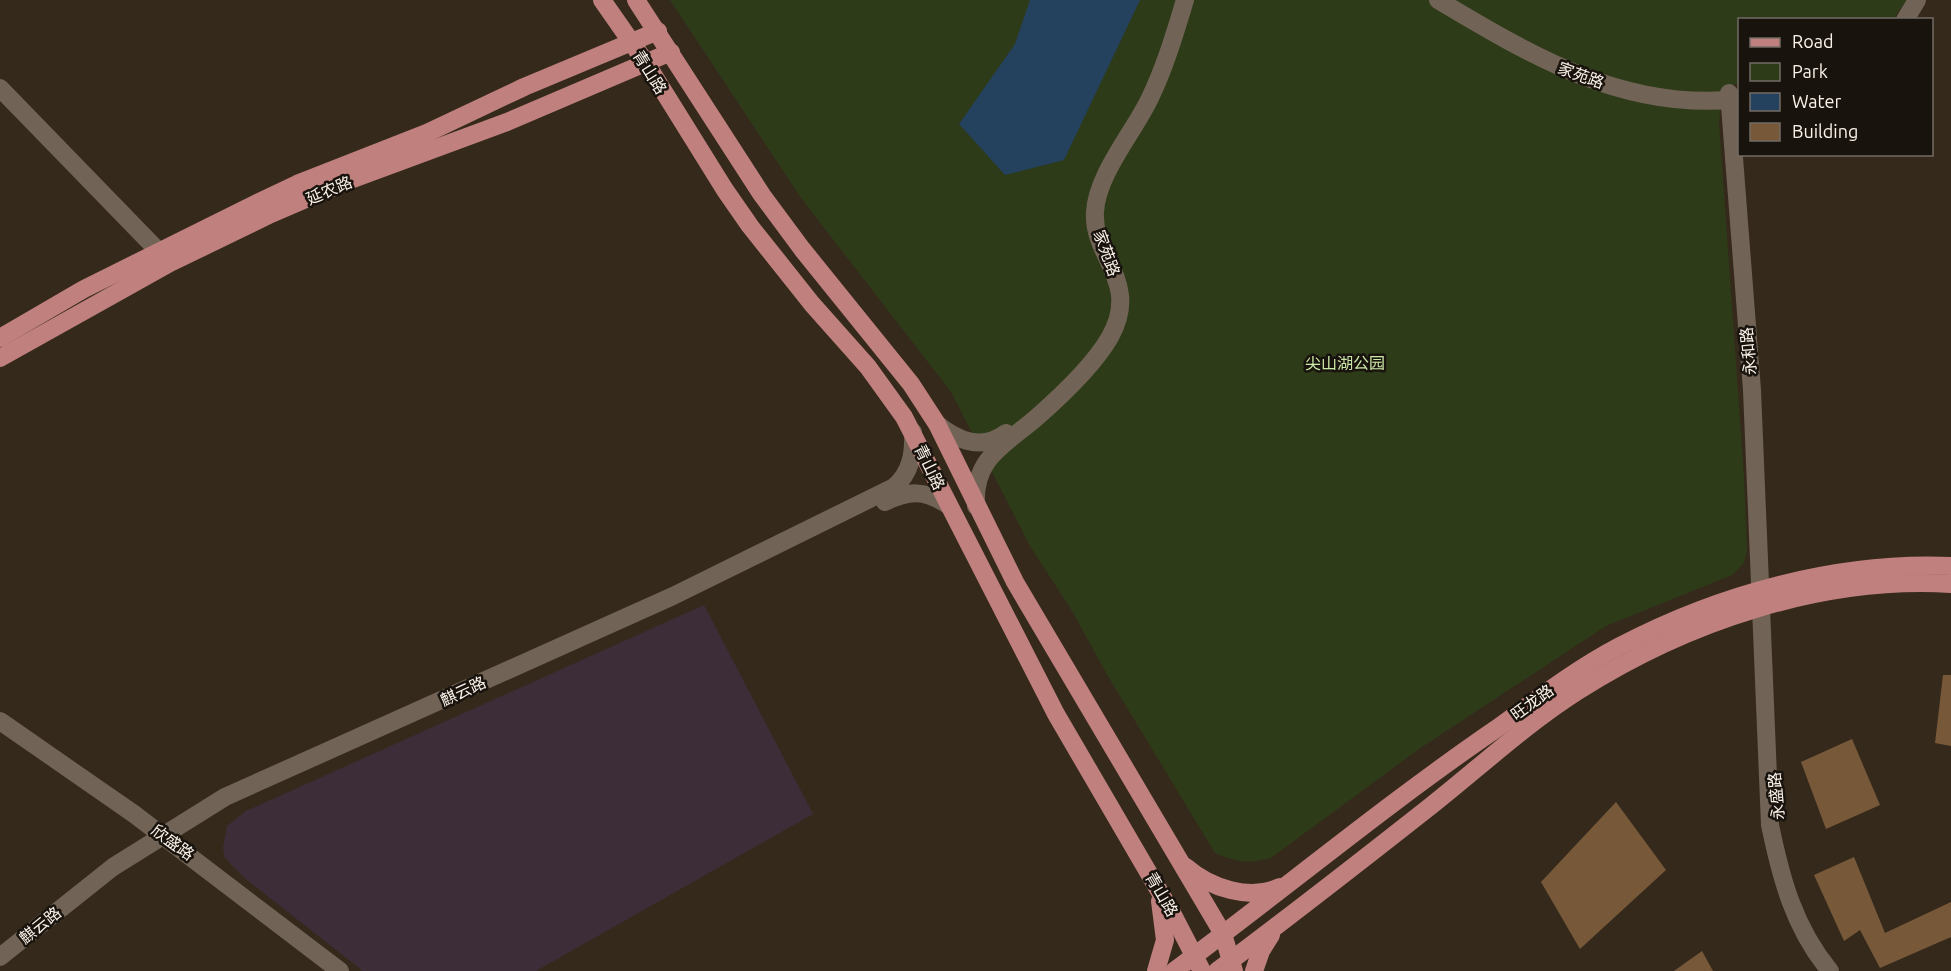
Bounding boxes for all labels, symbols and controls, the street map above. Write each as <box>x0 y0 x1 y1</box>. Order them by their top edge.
legend <box>1738 18 1933 156</box>
text: Road <box>1792 31 1834 51</box>
street label: 青山路 <box>630 47 670 97</box>
street label: 家苑路 <box>1555 58 1607 92</box>
text: Park <box>1792 61 1828 81</box>
text: Water <box>1792 91 1842 111</box>
text: Building <box>1792 121 1858 141</box>
street label: 延农路 <box>303 172 355 208</box>
street label: 家苑路 <box>1090 227 1124 279</box>
street label: 永和路 <box>1737 326 1759 376</box>
park label: 尖山湖公园 <box>1305 354 1385 372</box>
street label: 青山路 <box>911 441 949 493</box>
street label: 麒云路 <box>437 673 489 709</box>
street label: 旺龙路 <box>1507 681 1557 723</box>
street label: 永盛路 <box>1765 771 1787 821</box>
street label: 欣盛路 <box>148 821 198 863</box>
street label: 青山路 <box>1142 869 1182 919</box>
street label: 麒云路 <box>16 903 64 947</box>

